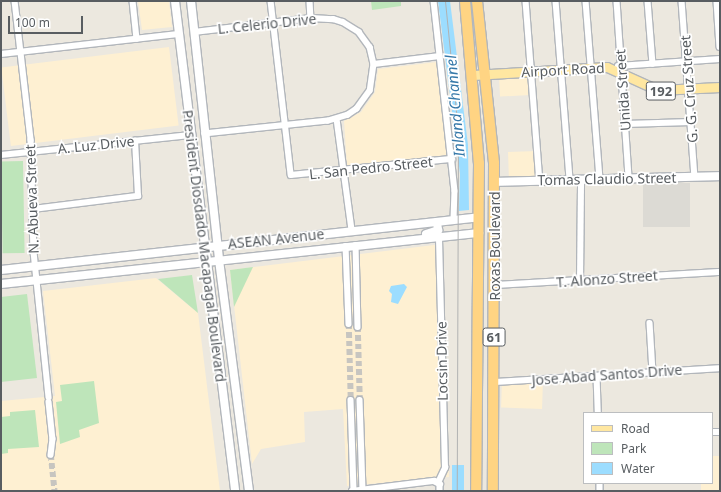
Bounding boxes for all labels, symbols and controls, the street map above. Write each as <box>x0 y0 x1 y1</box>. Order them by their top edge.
scale bar <box>10 8 85 34</box>
street label: L. Celerio Drive <box>217 10 317 38</box>
text: 100 m <box>15 14 50 31</box>
street label: G. G. Cruz Street <box>677 35 701 143</box>
street label: Unida Street <box>612 49 634 131</box>
water label: Inland Channel <box>442 54 468 158</box>
street label: Airport Road <box>521 59 605 81</box>
road number: 192 <box>645 80 677 102</box>
street label: President Diosdado Macapagal Boulevard <box>179 109 229 383</box>
street label: A. Luz Drive <box>57 133 135 157</box>
street label: N. Abueva Street <box>22 144 42 254</box>
street label: L. San Pedro Street <box>308 153 434 183</box>
street label: Tomas Claudio Street <box>537 169 677 189</box>
street label: Roxas Boulevard <box>487 191 503 301</box>
street label: ASEAN Avenue <box>227 226 325 252</box>
street label: T. Alonzo Street <box>556 267 658 291</box>
street label: Locsin Drive <box>433 321 451 401</box>
road number: 61 <box>482 326 506 348</box>
street label: Jose Abad Santos Drive <box>531 361 683 389</box>
legend <box>583 412 713 484</box>
text: Road <box>621 420 650 437</box>
text: Park <box>621 440 646 457</box>
text: Water <box>621 460 655 477</box>

